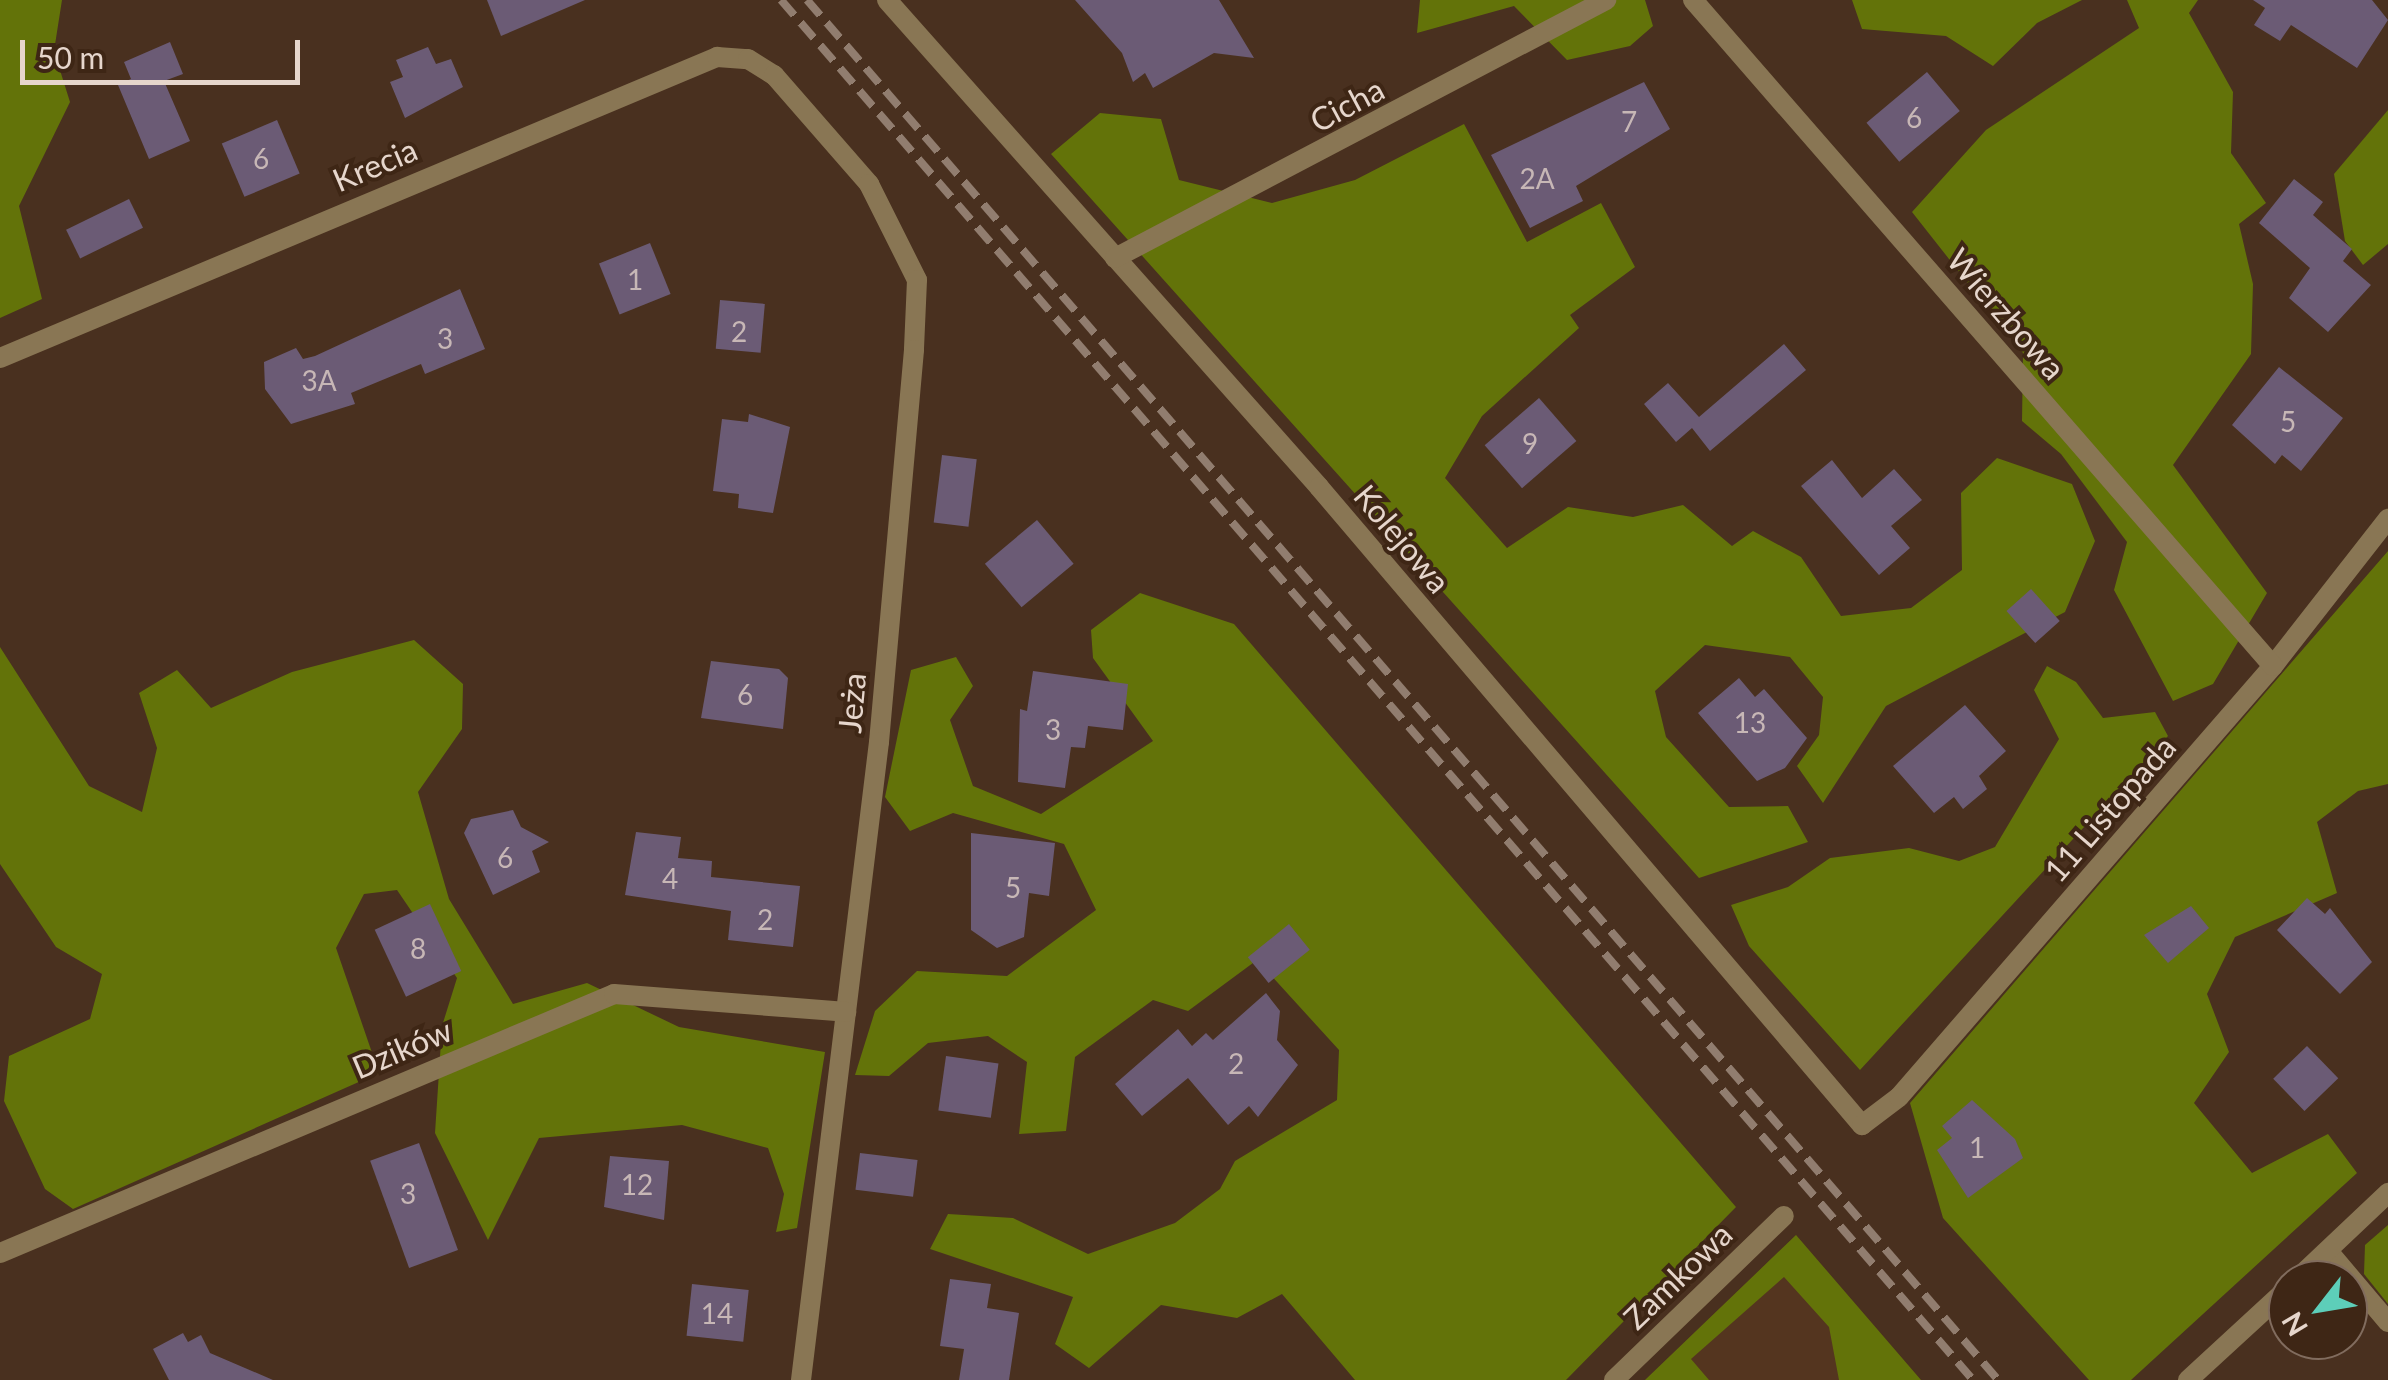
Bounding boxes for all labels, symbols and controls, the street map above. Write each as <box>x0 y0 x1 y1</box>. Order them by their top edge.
scale bar <box>25 20 305 82</box>
text: 50 m <box>37 39 104 75</box>
street label: Cicha <box>1304 70 1390 140</box>
house number: 6 <box>1906 100 1922 134</box>
house number: 7 <box>1621 104 1637 138</box>
street label: Krecia <box>327 130 423 200</box>
house number: 6 <box>253 141 269 175</box>
house number: 2A <box>1519 161 1555 195</box>
street label: Wierzbowa <box>1939 241 2073 387</box>
house number: 1 <box>627 262 643 296</box>
house number: 2 <box>731 314 747 348</box>
house number: 3 <box>437 321 453 355</box>
house number: 3A <box>301 363 337 397</box>
house number: 5 <box>2280 404 2296 438</box>
house number: 9 <box>1522 426 1538 460</box>
street label: Kolejowa <box>1346 477 1458 601</box>
street label: Jeża <box>830 671 874 735</box>
house number: 6 <box>737 677 753 711</box>
house number: 13 <box>1734 705 1766 739</box>
house number: 3 <box>1045 712 1061 746</box>
street label: 11 Listopada <box>2036 728 2184 890</box>
house number: 6 <box>497 840 513 874</box>
house number: 4 <box>662 861 678 895</box>
house number: 5 <box>1005 870 1021 904</box>
house number: 2 <box>757 902 773 936</box>
house number: 8 <box>410 931 426 965</box>
street label: Dzików <box>346 1011 458 1087</box>
house number: 2 <box>1228 1046 1244 1080</box>
house number: 1 <box>1969 1130 1985 1164</box>
house number: 12 <box>621 1167 653 1201</box>
house number: 3 <box>400 1176 416 1210</box>
street label: Zamkowa <box>1616 1215 1740 1337</box>
north arrow <box>2268 1260 2368 1360</box>
house number: 14 <box>701 1296 733 1330</box>
text: N <box>2274 1306 2314 1342</box>

